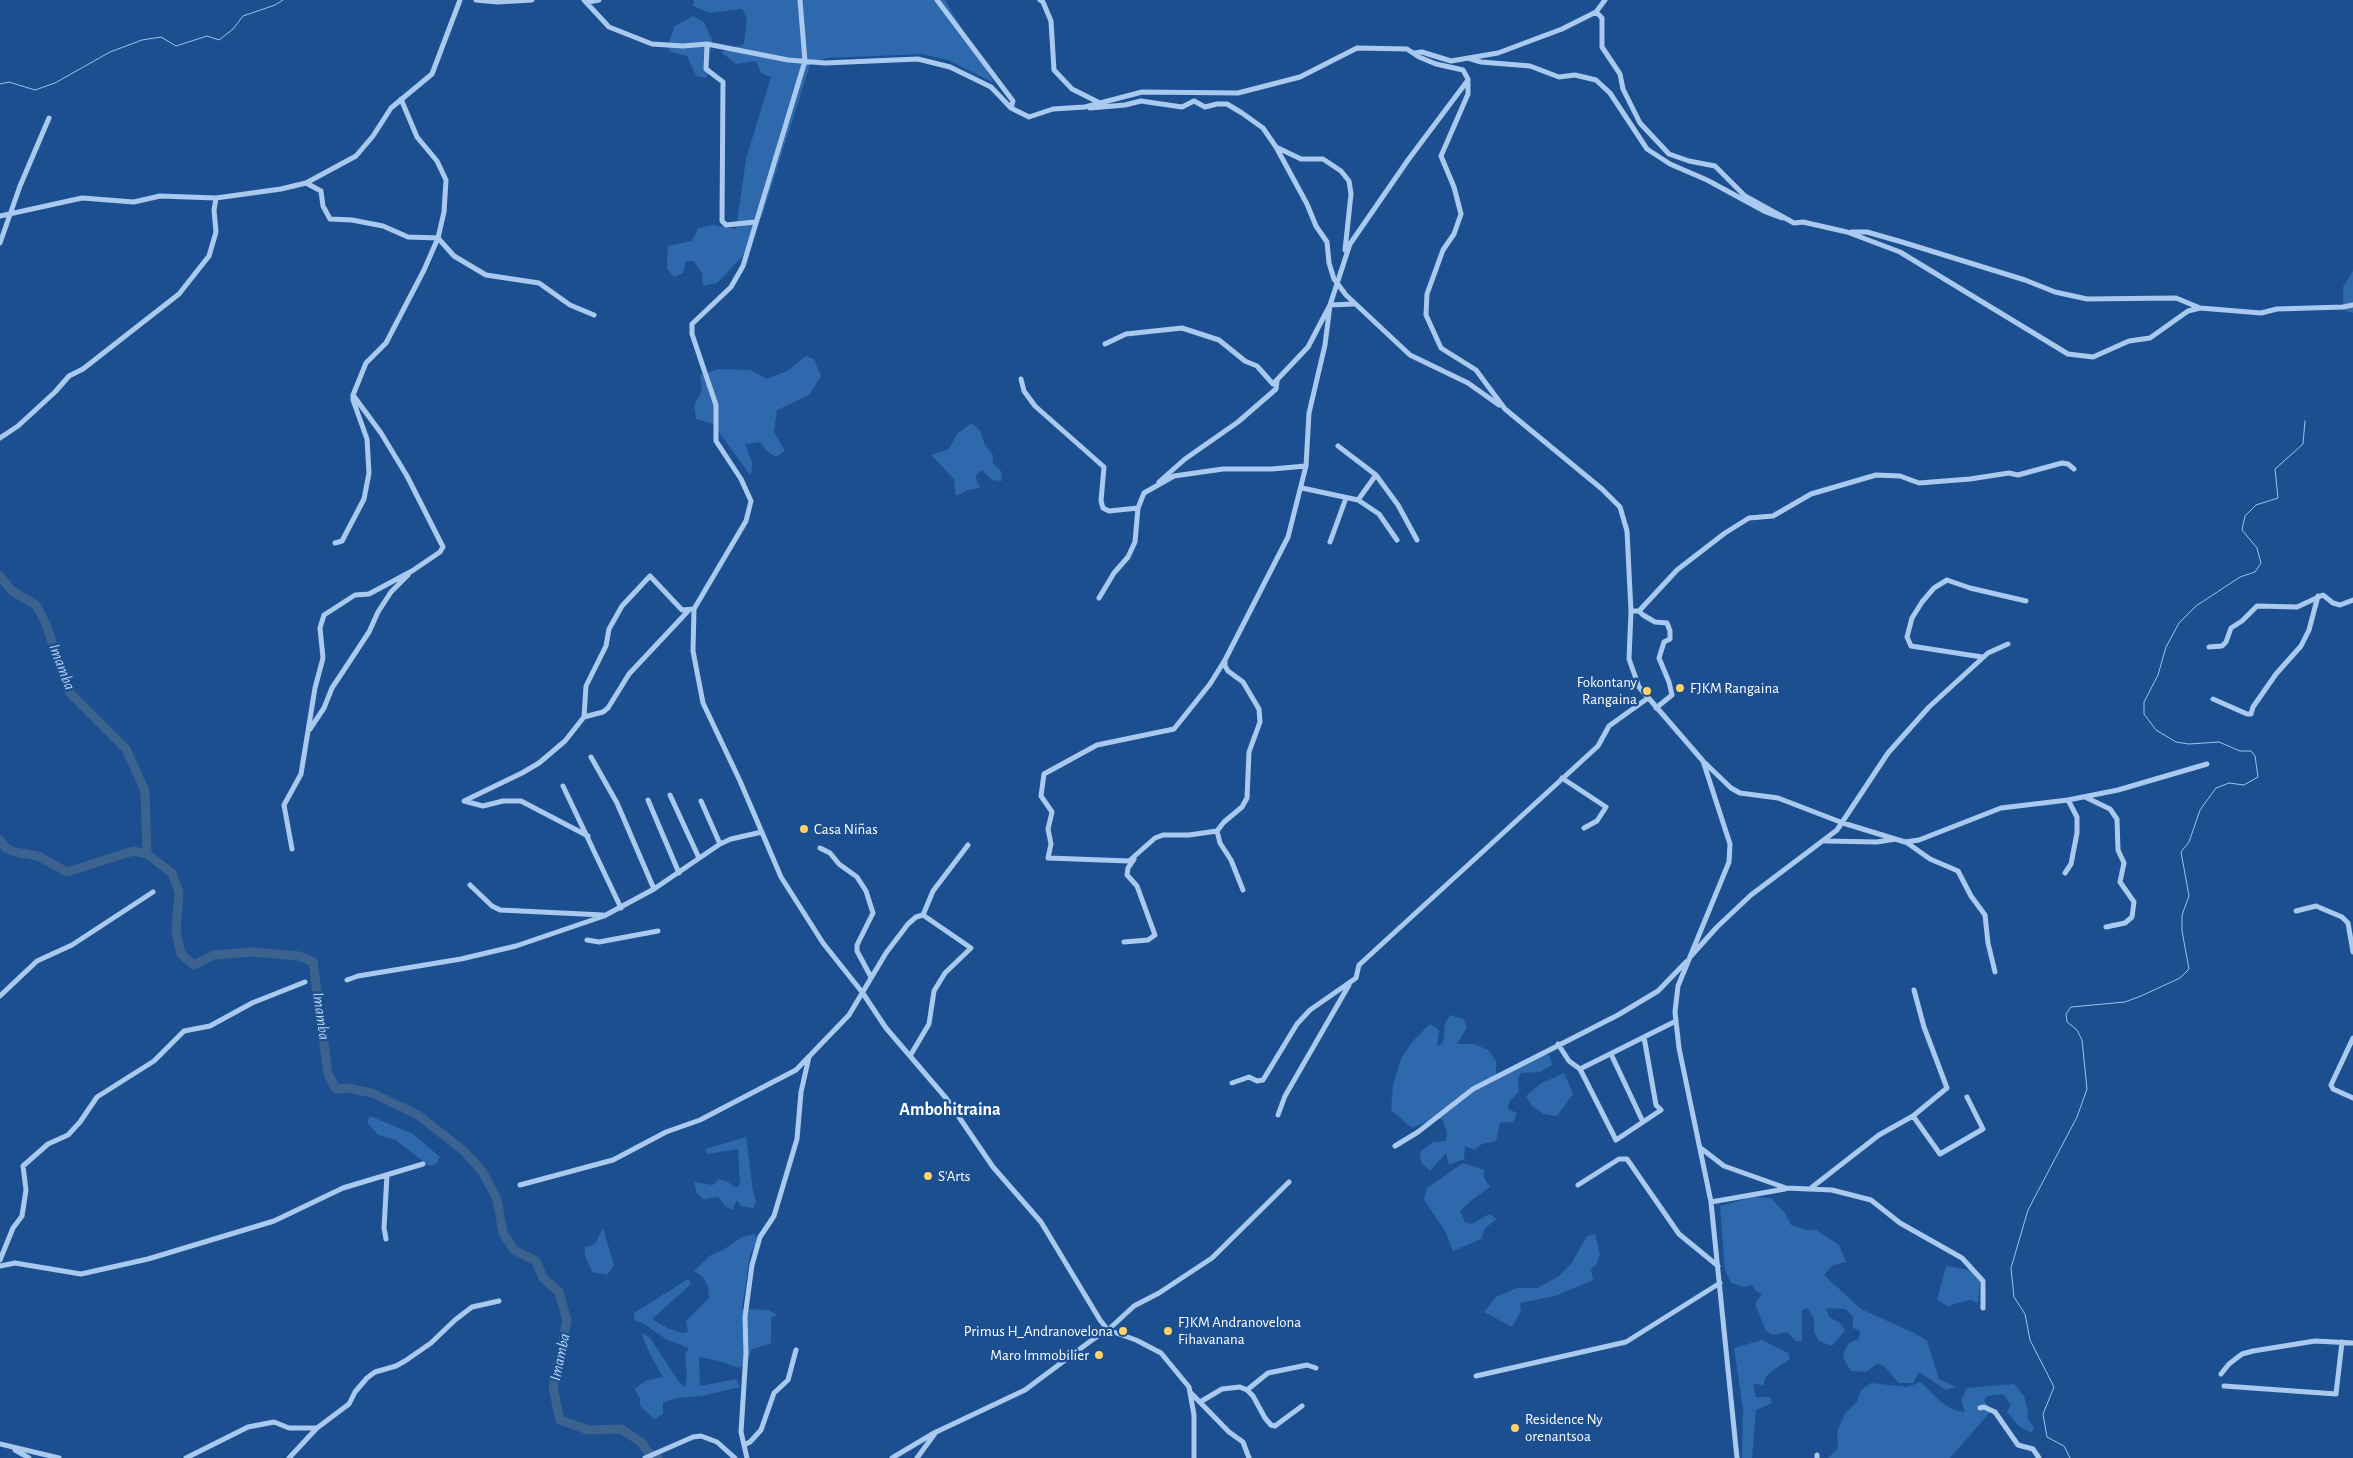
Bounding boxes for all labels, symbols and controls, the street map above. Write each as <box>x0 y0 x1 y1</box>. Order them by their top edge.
water label: Imamba <box>44 641 80 693</box>
place label: Fokontany Rangaina <box>1577 673 1637 708</box>
place label: FJKM Rangaina <box>1690 679 1779 697</box>
marker: FJKM Rangaina <box>1674 682 1686 694</box>
marker: Fokontany Rangaina <box>1641 685 1653 697</box>
place label: Casa Niñas <box>814 820 878 838</box>
marker: Casa Niñas <box>798 823 810 835</box>
water label: Imamba <box>308 991 334 1041</box>
district label: Ambohitraina <box>899 1099 1001 1121</box>
place label: S'Arts <box>938 1167 970 1185</box>
marker: S'Arts <box>922 1170 934 1182</box>
place label: FJKM Andranovelona Fihavanana <box>1178 1313 1301 1348</box>
place label: Primus H_Andranovelona <box>964 1322 1113 1340</box>
marker: Primus H_Andranovelona <box>1117 1325 1129 1337</box>
marker: FJKM Andranovelona Fihavanana <box>1162 1325 1174 1337</box>
water label: Imamba <box>546 1332 574 1382</box>
place label: Maro Immobilier <box>990 1346 1089 1364</box>
marker: Maro Immobilier <box>1093 1349 1105 1361</box>
place label: Residence Ny orenantsoa <box>1525 1410 1603 1445</box>
marker: Residence Ny orenantsoa <box>1509 1422 1521 1434</box>

